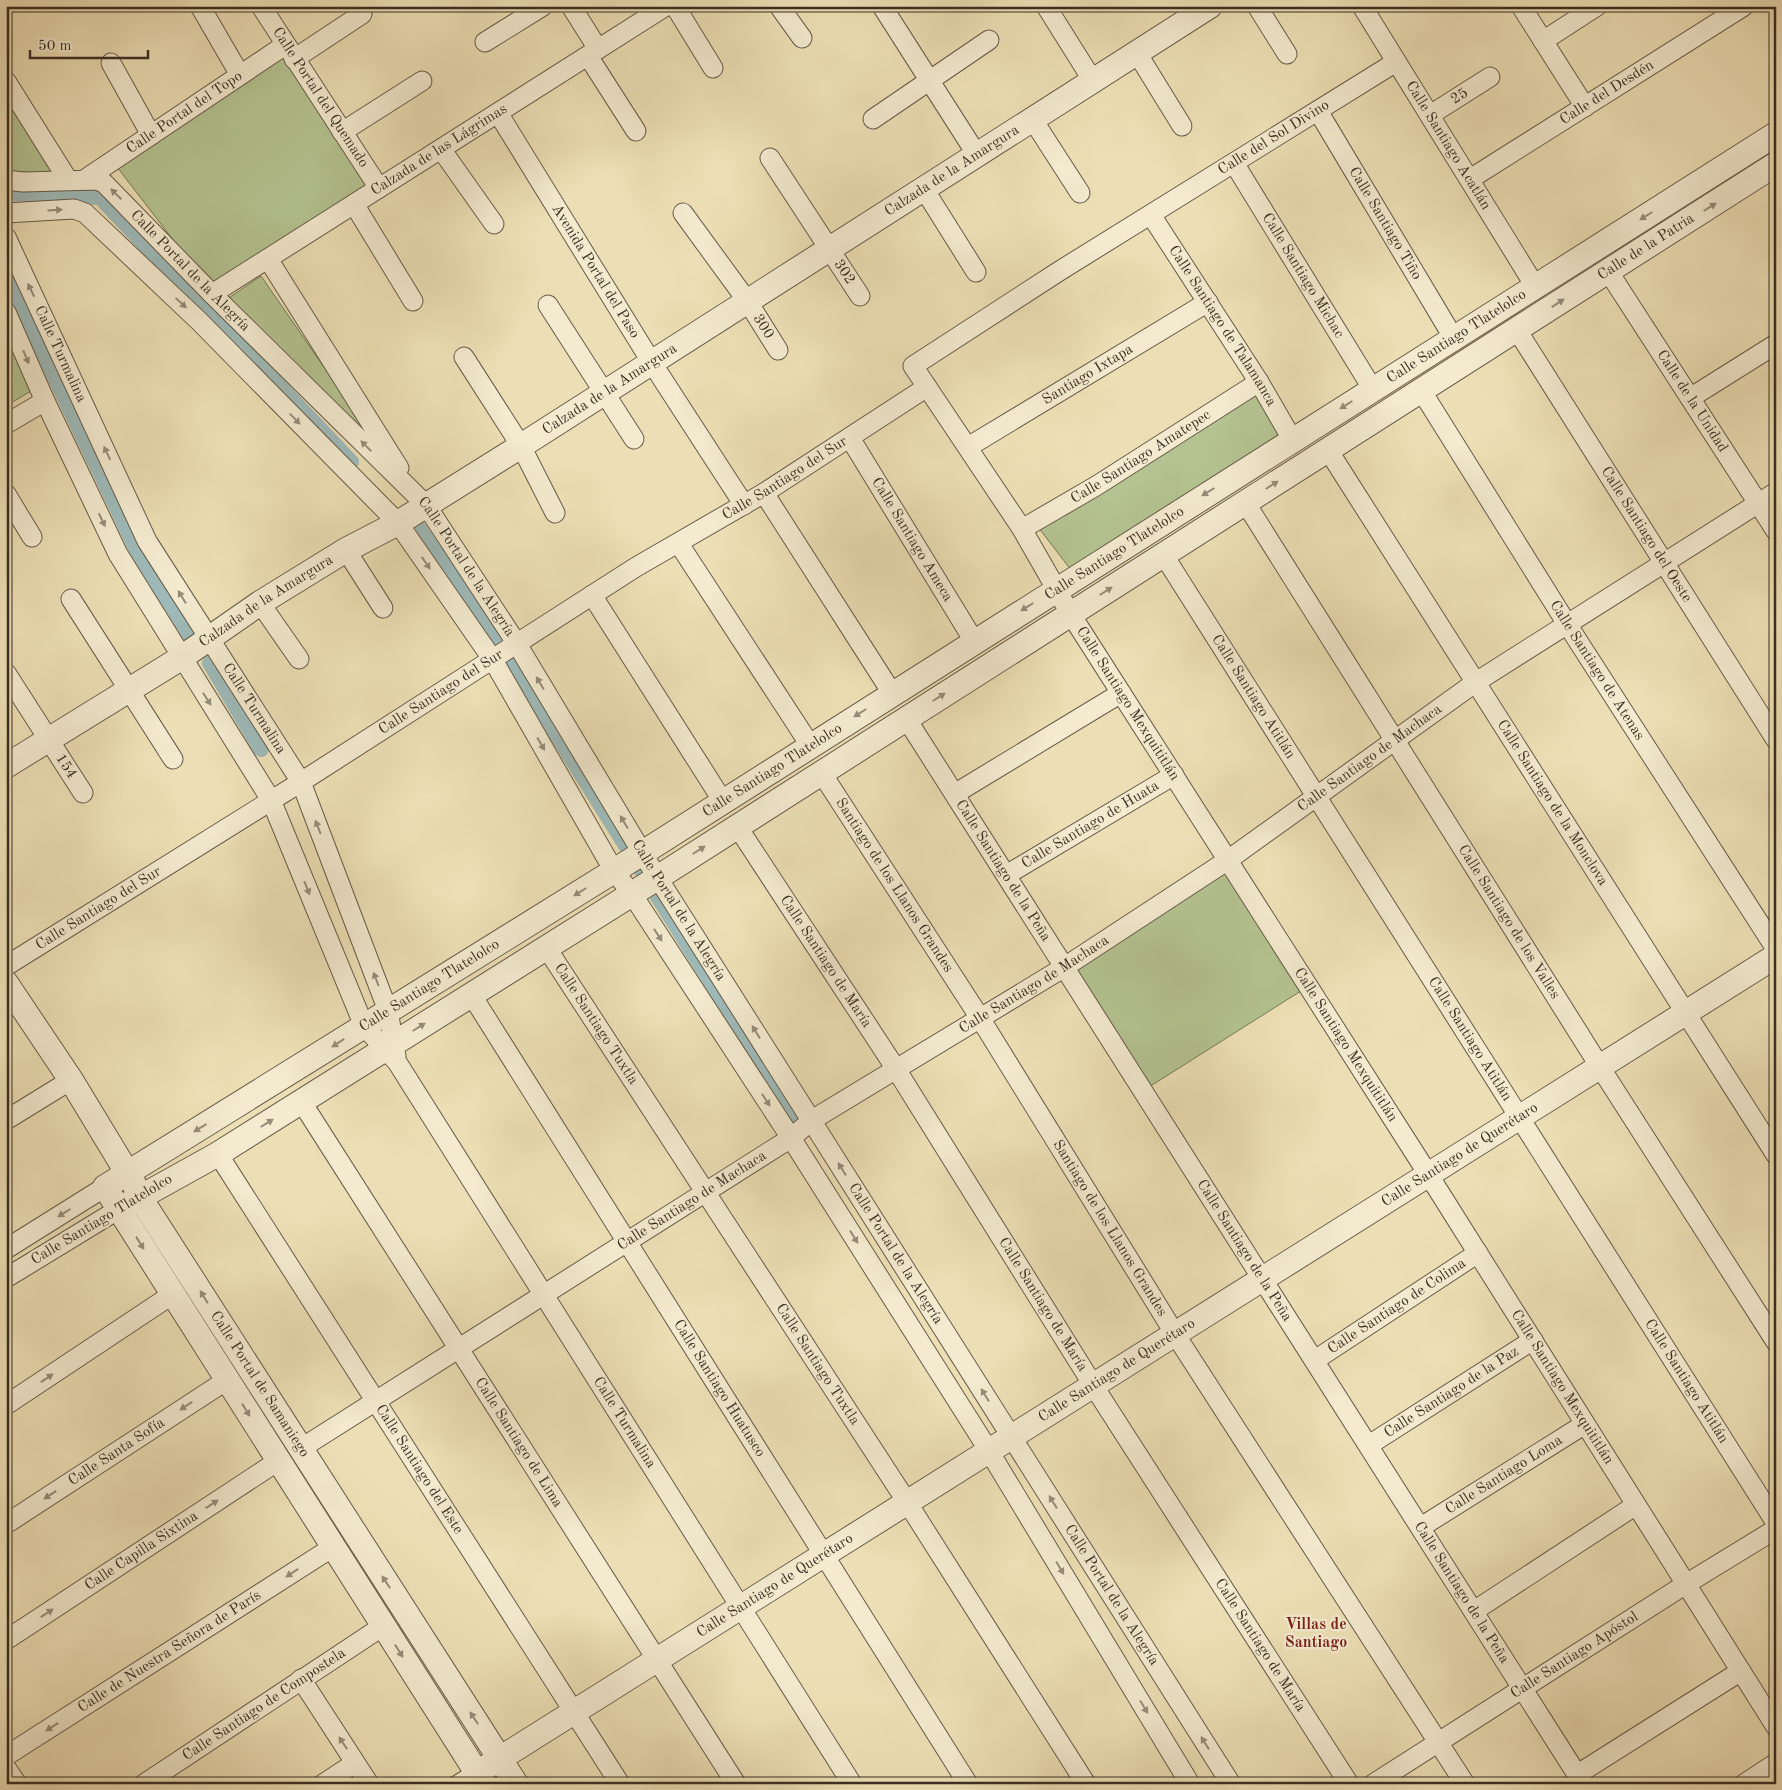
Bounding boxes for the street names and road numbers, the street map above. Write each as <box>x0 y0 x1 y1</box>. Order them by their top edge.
street label: Calle Portal del Quemado <box>269 25 371 170</box>
street label: Calle del Desdén <box>1557 57 1657 128</box>
street label: Calle Portal del Topo <box>124 68 245 157</box>
street label: Calle Santiago Acatlán <box>1403 78 1494 213</box>
street label: 25 <box>1448 85 1471 107</box>
street label: Calle del Sol Divino <box>1216 98 1332 178</box>
street label: Calzada de las Lágrimas <box>368 101 510 199</box>
street label: Calzada de la Amargura <box>882 122 1022 219</box>
street label: Calle Santiago Tiño <box>1346 164 1425 282</box>
street label: Avenida Portal del Paso <box>549 202 642 341</box>
street label: Calle Portal de la Alegría <box>128 207 253 335</box>
street label: Calle Santiago Michac <box>1259 210 1347 341</box>
street label: Calle de la Patria <box>1595 210 1697 283</box>
street label: Calle Santiago de Talamanca <box>1166 243 1279 409</box>
street label: 302 <box>831 257 858 287</box>
street label: Calle Santiago Tlatelolco <box>1384 287 1529 386</box>
street label: Calle Turmalina <box>31 303 89 405</box>
street label: 300 <box>750 311 777 341</box>
street label: Calzada de la Amargura <box>540 341 680 438</box>
street label: Santiago Ixtapa <box>1040 341 1136 408</box>
street label: Calle de la Unidad <box>1654 347 1731 455</box>
street label: Calle Santiago Amatepec <box>1068 407 1214 506</box>
street label: Calle Santiago del Sur <box>720 433 850 523</box>
street label: Calle Santiago del Oeste <box>1598 464 1695 605</box>
street label: Calle Santiago Ameca <box>869 475 956 605</box>
street label: Calle Portal de la Alegría <box>415 494 518 640</box>
street label: Calle Santiago Tlatelolco <box>1042 504 1187 603</box>
street label: Calzada de la Amargura <box>197 552 336 650</box>
street label: Calle Santiago de Atenas <box>1547 598 1647 743</box>
street label: Calle Santiago Mexquititlán <box>1073 624 1182 783</box>
street label: Calle Santiago Atitlán <box>1209 632 1298 762</box>
street label: Calle Santiago del Sur <box>376 647 506 738</box>
street label: Calle Turmalina <box>220 660 289 757</box>
street label: Calle Santiago de Machaca <box>1295 701 1445 815</box>
street label: Calle Santiago de la Monclova <box>1494 717 1611 889</box>
street label: Calle Santiago Tlatelolco <box>700 721 845 820</box>
street label: 154 <box>53 751 79 781</box>
street label: Calle Santiago de Huata <box>1019 778 1162 871</box>
street label: Santiago de los Llanos Grandes <box>833 796 956 975</box>
street label: Calle Santiago de la Peña <box>953 797 1054 945</box>
street label: Calle Portal de la Alegría <box>629 837 729 984</box>
street label: Calle Santiago de los Valles <box>1455 842 1563 1002</box>
street label: Calle Santiago del Sur <box>33 864 164 953</box>
street label: Calle Santiago de María <box>777 893 875 1031</box>
street label: Calle Santiago de Machaca <box>957 932 1112 1037</box>
street label: Calle Santiago Tlatelolco <box>357 936 502 1035</box>
street label: Calle Santiago Tuxtla <box>551 961 641 1088</box>
street label: Calle Santiago Mexquititlán <box>1291 965 1400 1125</box>
street label: Calle Santiago Atitlán <box>1425 974 1515 1104</box>
street label: Calle Santiago de Querétaro <box>1379 1100 1541 1210</box>
street label: Santiago de los Llanos Grandes <box>1050 1137 1170 1319</box>
street label: Calle Santiago de Machaca <box>615 1148 770 1253</box>
street label: Calle Santiago Tlatelolco <box>29 1172 175 1268</box>
street label: Calle Santiago de la Peña <box>1194 1177 1295 1325</box>
street label: Calle Portal de la Alegría <box>845 1181 946 1327</box>
street label: Calle Santiago de María <box>996 1235 1090 1375</box>
street label: Calle Santiago de Colima <box>1325 1255 1469 1357</box>
street label: Calle Santiago Tuxtla <box>773 1301 863 1428</box>
street label: Calle Santiago Mexquititlán <box>1508 1307 1616 1467</box>
street label: Calle Portal de Samaniego <box>207 1309 312 1460</box>
street label: Calle Santiago de Querétaro <box>1036 1316 1198 1425</box>
street label: Calle Santiago Huatusco <box>670 1317 768 1460</box>
street label: Calle Santiago Atitlán <box>1642 1317 1731 1446</box>
street label: Calle Santiago de la Paz <box>1382 1344 1521 1441</box>
street label: Calle Turmalina <box>590 1374 659 1471</box>
street label: Calle Santiago de Lima <box>472 1375 566 1511</box>
street label: Calle Santiago del Este <box>372 1402 466 1537</box>
street label: Calle Santa Sofía <box>66 1415 168 1489</box>
street label: Calle Santiago Loma <box>1443 1432 1566 1517</box>
street label: Calle Capilla Sixtina <box>82 1508 201 1593</box>
street label: Calle Santiago de la Peña <box>1411 1519 1512 1667</box>
street label: Calle Portal de la Alegría <box>1061 1522 1162 1669</box>
street label: Calle Santiago de Querétaro <box>694 1531 856 1640</box>
street label: Calle Santiago de María <box>1212 1576 1308 1715</box>
street label: Calle de Nuestra Señora de París <box>75 1588 264 1715</box>
street label: Calle Santiago Apóstol <box>1508 1609 1641 1701</box>
street label: Calle Santiago de Compostela <box>180 1645 349 1764</box>

